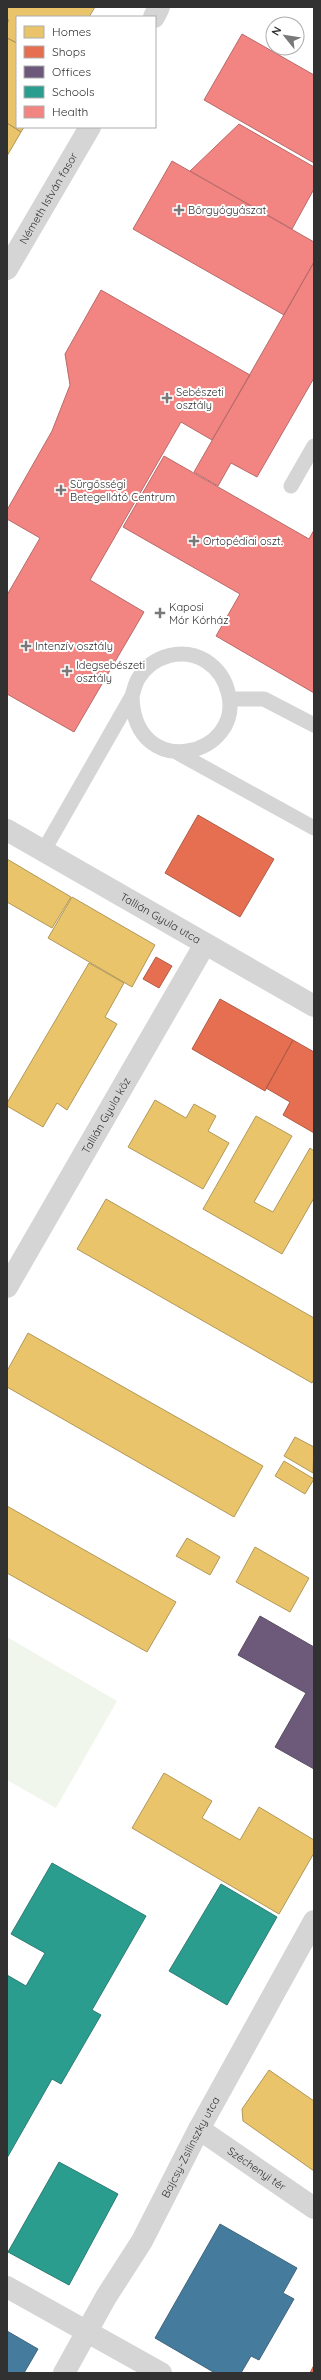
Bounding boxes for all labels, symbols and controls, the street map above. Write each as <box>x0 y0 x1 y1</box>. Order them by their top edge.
legend <box>16 16 156 128</box>
north arrow <box>265 16 305 56</box>
text: Homes <box>52 24 92 39</box>
text: N <box>268 24 284 38</box>
text: Shops <box>52 44 86 59</box>
text: Offices <box>52 64 91 79</box>
text: Schools <box>52 84 95 99</box>
text: Health <box>52 104 88 119</box>
street label: Németh István fasor <box>16 149 81 247</box>
place label: Bőrgyógyászat <box>188 203 267 217</box>
marker: Bőrgyógyászat <box>173 204 185 216</box>
place label: Sebészeti osztály <box>176 385 224 412</box>
marker: Sebészeti osztály <box>161 392 173 404</box>
place label: Sürgősségi Betegellátó Centrum <box>70 477 175 504</box>
marker: Sürgősségi Betegellátó Centrum <box>55 484 67 496</box>
place label: Ortopédiai oszt. <box>203 534 283 548</box>
marker: Ortopédiai oszt. <box>188 535 200 547</box>
place label: Kaposi Mór Kórház <box>169 600 228 627</box>
marker: Kaposi Mór Kórház <box>154 607 166 619</box>
place label: Intenzív osztály <box>35 639 113 653</box>
marker: Intenzív osztály <box>20 640 32 652</box>
place label: Idegsebészeti osztály <box>76 658 145 685</box>
marker: Idegsebészeti osztály <box>61 665 73 677</box>
street label: Tallián Gyula utca <box>118 889 203 947</box>
street label: Tallián Gyula köz <box>78 1075 133 1156</box>
street label: Bajcsy-Zsilinszky utca <box>158 2094 223 2200</box>
street label: Széchenyi tér <box>225 2144 289 2194</box>

